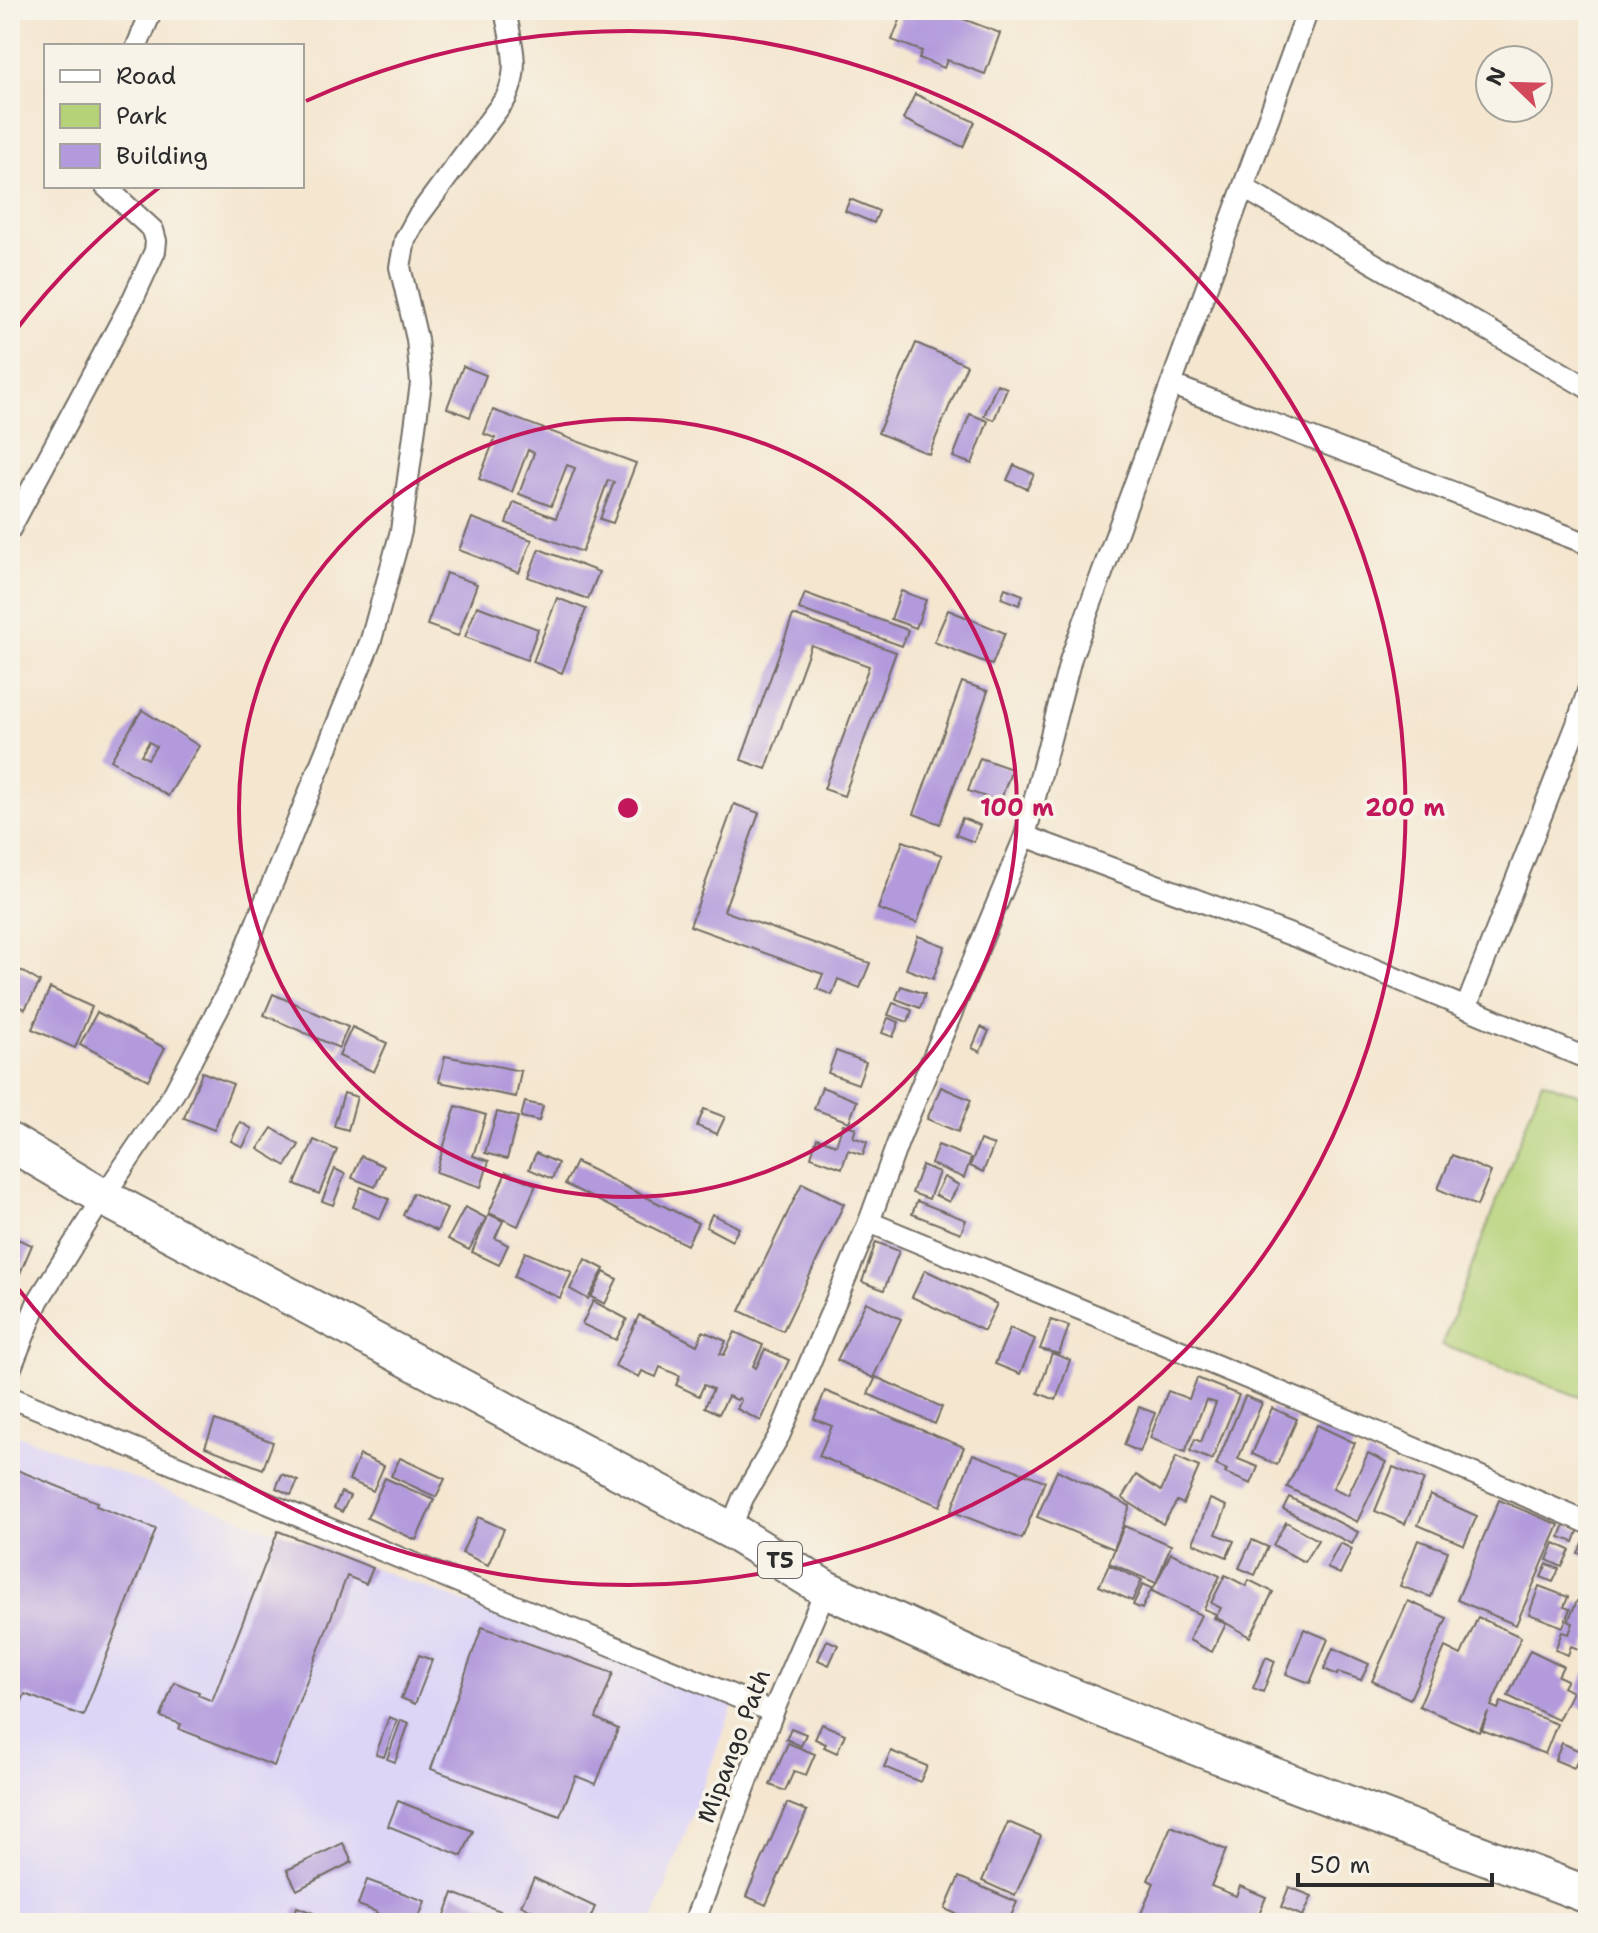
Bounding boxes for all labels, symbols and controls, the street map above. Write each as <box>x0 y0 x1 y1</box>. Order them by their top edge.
legend <box>44 44 304 188</box>
north arrow <box>1474 44 1554 124</box>
text: Road <box>116 60 176 92</box>
text: N <box>1479 63 1513 90</box>
text: Park <box>116 100 168 132</box>
text: Building <box>116 140 208 172</box>
text: 100 m <box>980 792 1054 824</box>
text: 200 m <box>1365 792 1445 824</box>
centre of rings <box>614 794 642 822</box>
road number: T5 <box>758 1542 802 1578</box>
street label: Mipango Path <box>690 1664 778 1828</box>
scale bar <box>1298 1837 1492 1887</box>
text: 50 m <box>1310 1849 1370 1881</box>

